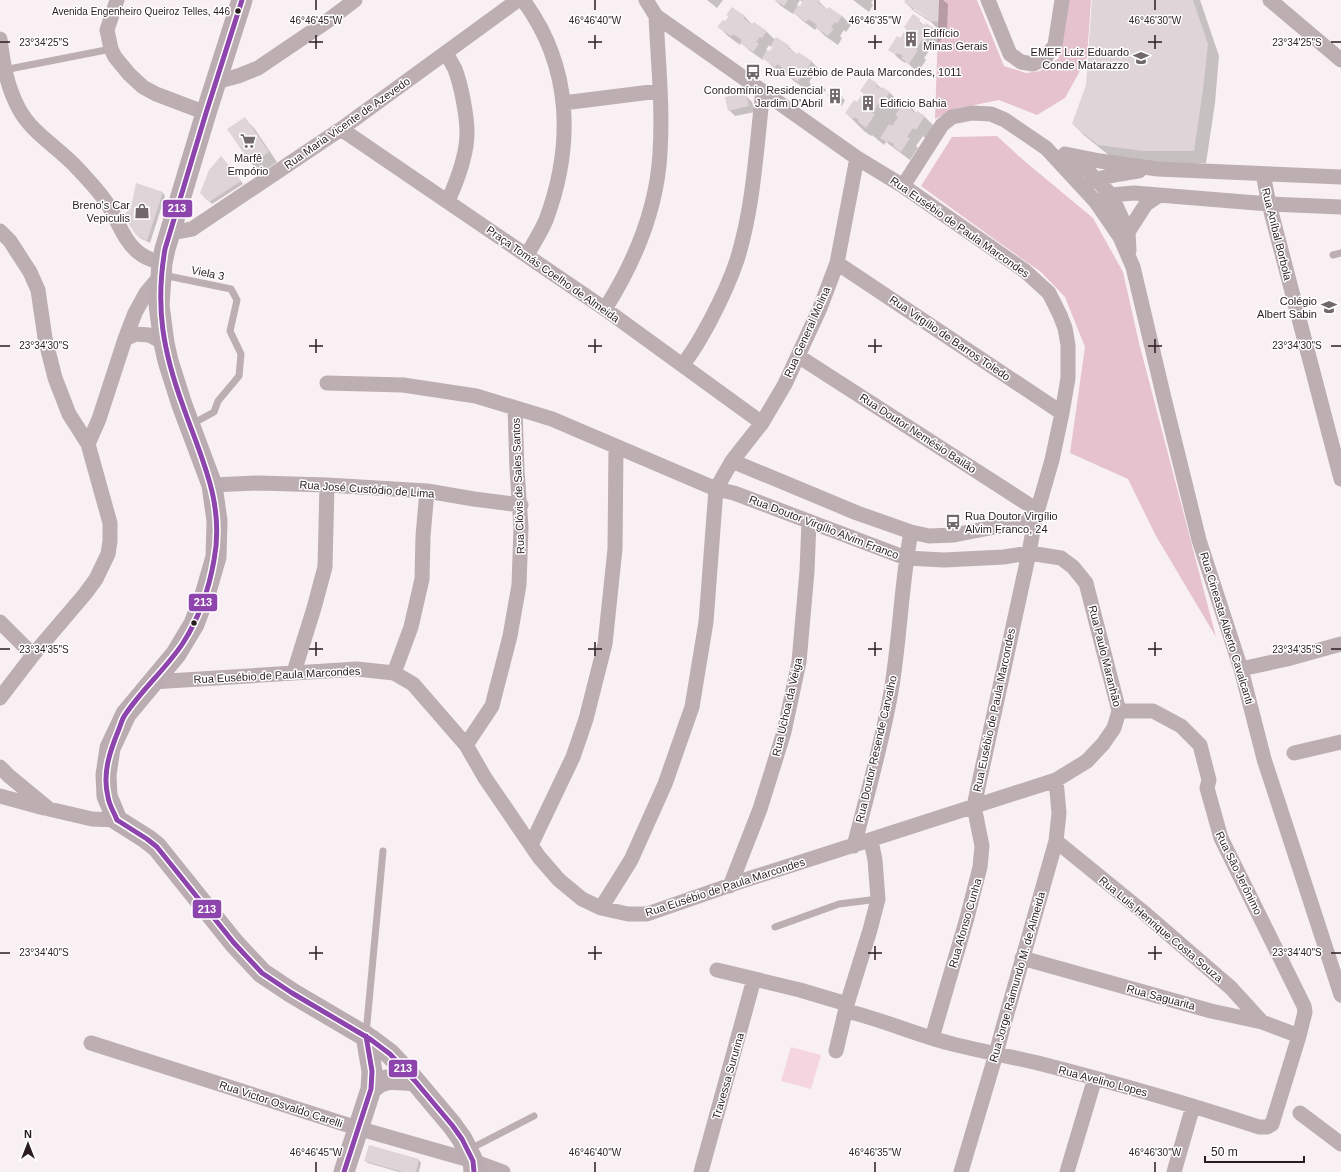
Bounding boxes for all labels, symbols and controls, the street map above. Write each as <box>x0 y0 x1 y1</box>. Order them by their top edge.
place label: Avenida Engenheiro Queiroz Telles, 446 <box>52 6 230 17</box>
marker: Avenida Engenheiro Queiroz Telles, 446 <box>233 6 243 16</box>
text: 46°46'45"W <box>290 15 343 26</box>
text: 46°46'40"W <box>569 15 622 26</box>
text: 46°46'35"W <box>849 15 902 26</box>
text: 46°46'30"W <box>1129 15 1182 26</box>
place label: Edifício Minas Gerais <box>923 27 988 52</box>
building icon: Edifício Minas Gerais <box>902 30 920 48</box>
text: 23°34'25"S <box>19 37 69 48</box>
text: 23°34'25"S <box>1272 37 1322 48</box>
place label: EMEF Luiz Eduardo Conde Matarazzo <box>1031 46 1129 71</box>
school or university icon: EMEF Luiz Eduardo Conde Matarazzo <box>1132 49 1150 67</box>
bus stop icon: Rua Euzébio de Paula Marcondes, 1011 <box>744 63 762 81</box>
place label: Rua Euzébio de Paula Marcondes, 1011 <box>765 66 962 78</box>
street label: Rua Maria Vicente de Azevedo <box>282 75 412 171</box>
place label: Condomínio Residencial Jardim D'Abril <box>704 84 823 109</box>
building icon: Condomínio Residencial Jardim D'Abril <box>826 87 844 105</box>
building icon: Edificio Bahia <box>859 94 877 112</box>
place label: Edificio Bahia <box>880 97 948 109</box>
supermarket icon: Marfê Empório <box>239 132 257 150</box>
place label: Marfê Empório <box>228 152 268 177</box>
street label: Rua Eusébio de Paula Marcondes <box>888 174 1032 280</box>
street label: Rua Aníbal Borbola <box>1260 187 1295 282</box>
place label: Breno's Car Vepiculis <box>72 199 130 224</box>
line badge: 213 <box>162 199 193 218</box>
shop icon: Breno's Car Vepiculis <box>133 202 151 220</box>
text: 213 <box>168 202 186 214</box>
street label: Praça Tomás Coelho de Almeida <box>484 223 622 325</box>
street label: Viela 3 <box>190 264 226 282</box>
street label: Rua General Molina <box>782 284 833 379</box>
street label: Rua Virgílio de Barros Toledo <box>887 293 1013 383</box>
place label: Colégio Albert Sabin <box>1257 295 1317 320</box>
school or university icon: Colégio Albert Sabin <box>1320 298 1338 316</box>
text: 23°34'30"S <box>19 340 69 351</box>
text: 23°34'30"S <box>1272 340 1322 351</box>
street label: Rua Doutor Nemésio Bailão <box>858 391 978 475</box>
street label: Rua Clóvis de Sales Santos <box>510 417 526 554</box>
street label: Rua José Custódio de Lima <box>299 478 436 500</box>
street label: Rua Doutor Virgílio Alvim Franco <box>747 493 901 561</box>
place label: Rua Doutor Virgílio Alvim Franco, 24 <box>965 510 1058 535</box>
bus stop icon: Rua Doutor Virgílio Alvim Franco, 24 <box>944 513 962 531</box>
street label: Rua Cineasta Alberto Cavalcanti <box>1198 551 1256 705</box>
line badge: 213 <box>188 593 218 612</box>
text: 213 <box>194 596 212 608</box>
street label: Rua Paulo Maranhão <box>1087 604 1123 708</box>
unlabelled marker <box>189 618 199 628</box>
street label: Rua Eusébio de Paula Marcondes <box>971 627 1017 793</box>
text: 23°34'35"S <box>19 644 69 655</box>
text: 23°34'35"S <box>1272 644 1322 655</box>
street label: Rua Uchoa da Veiga <box>770 656 804 758</box>
street label: Rua Eusébio de Paula Marcondes <box>193 665 361 685</box>
street label: Rua Doutor Resende Carvalho <box>853 674 899 824</box>
street label: Rua São Jerônimo <box>1214 829 1264 917</box>
street label: Rua Eusébio de Paula Marcondes <box>644 855 807 919</box>
street label: Rua Luis Henrique Costa Souza <box>1097 874 1226 985</box>
street label: Rua Afonso Cunha <box>947 876 984 969</box>
street label: Rua Jorge Raimundo M. de Almeida <box>987 890 1047 1064</box>
line badge: 213 <box>192 899 222 919</box>
text: 213 <box>198 903 216 915</box>
text: 23°34'40"S <box>19 947 69 958</box>
text: 23°34'40"S <box>1272 947 1322 958</box>
street label: Rua Saguarita <box>1125 982 1197 1012</box>
street label: Travessa Sururina <box>710 1031 746 1121</box>
line badge: 213 <box>388 1059 418 1078</box>
text: 213 <box>394 1062 412 1074</box>
street label: Rua Avelino Lopes <box>1057 1063 1149 1099</box>
street label: Rua Victor Osvaldo Carelli <box>218 1078 344 1130</box>
north arrow <box>8 1124 48 1164</box>
text: N <box>24 1128 32 1140</box>
scale bar <box>1205 1138 1304 1164</box>
text: 50 m <box>1211 1145 1238 1159</box>
text: 46°46'45"W <box>290 1147 343 1158</box>
text: 46°46'40"W <box>569 1147 622 1158</box>
text: 46°46'35"W <box>849 1147 902 1158</box>
text: 46°46'30"W <box>1129 1147 1182 1158</box>

